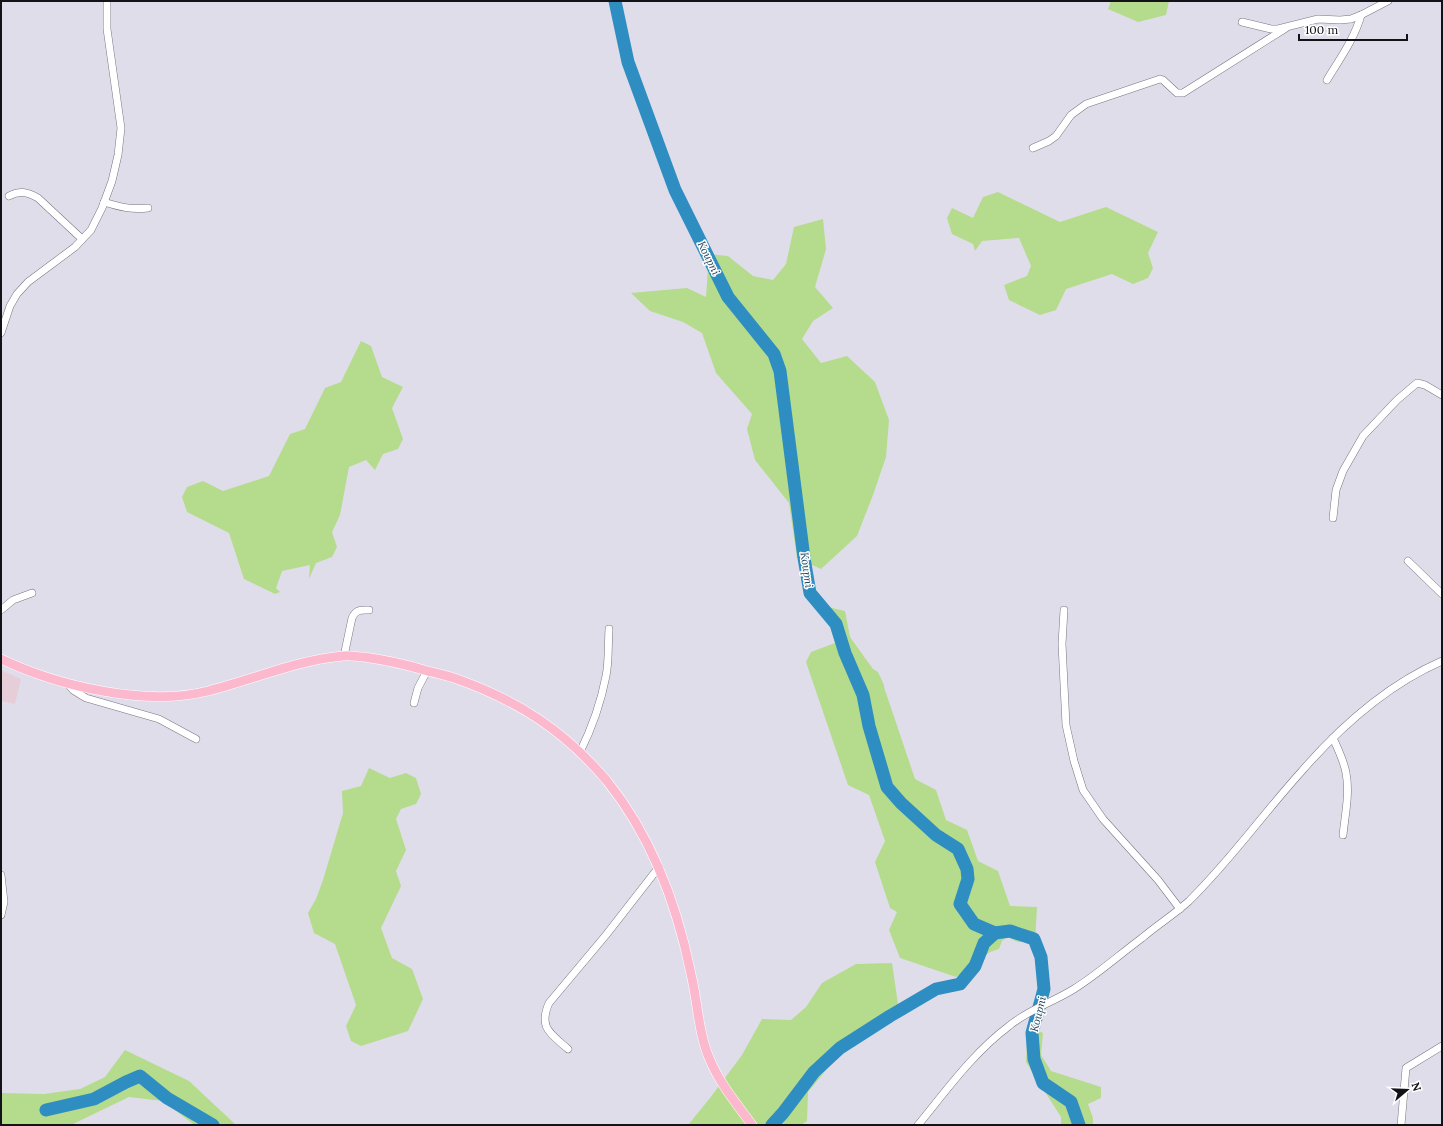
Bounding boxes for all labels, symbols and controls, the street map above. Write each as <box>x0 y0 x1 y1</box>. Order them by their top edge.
scale bar <box>1299 16 1407 42</box>
text: 100 m <box>1305 22 1338 37</box>
water label: Koupni <box>695 239 723 278</box>
water label: Koupni <box>798 551 816 589</box>
water label: Koupni <box>1027 994 1049 1033</box>
north arrow <box>1387 1070 1427 1110</box>
text: N <box>1408 1080 1425 1094</box>

